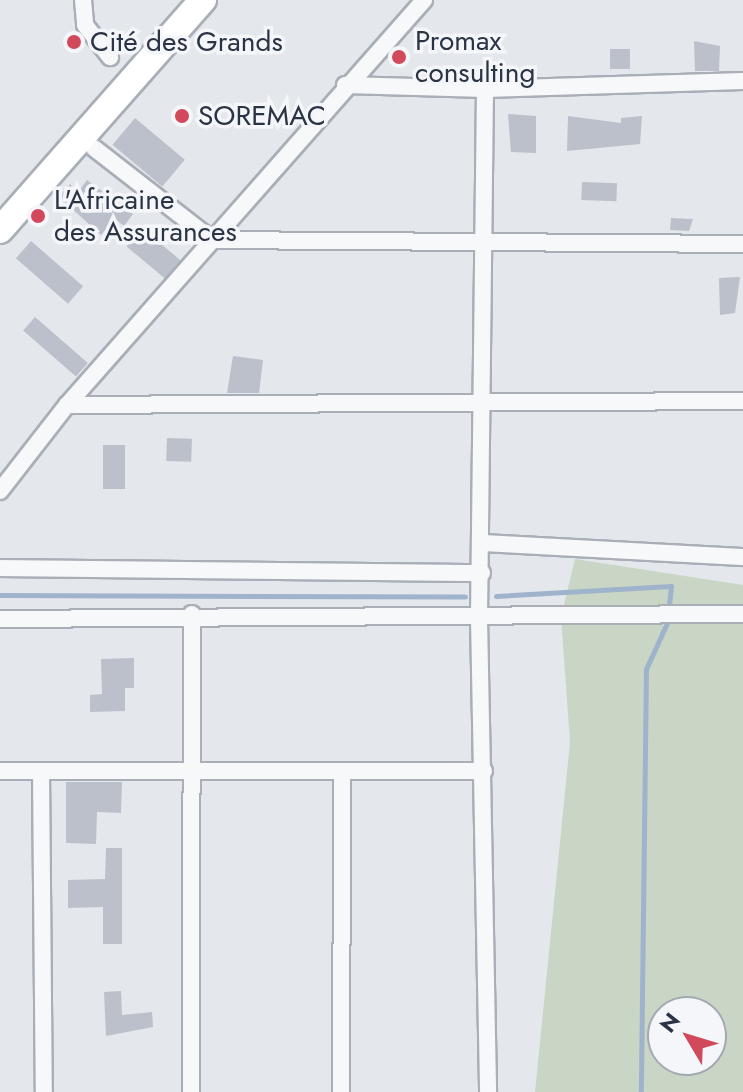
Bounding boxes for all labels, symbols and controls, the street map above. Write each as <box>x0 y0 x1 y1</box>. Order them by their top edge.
place label: Promax consulting <box>415 24 535 90</box>
place label: Cité des Grands <box>90 25 283 59</box>
marker: Cité des Grands <box>65 33 83 51</box>
marker: Promax consulting <box>390 48 408 66</box>
place label: SOREMAC <box>198 99 326 133</box>
marker: SOREMAC <box>173 107 191 125</box>
place label: L'Africaine des Assurances <box>54 183 237 249</box>
marker: L'Africaine des Assurances <box>29 207 47 225</box>
north arrow <box>647 996 727 1076</box>
text: N <box>652 1006 688 1039</box>

